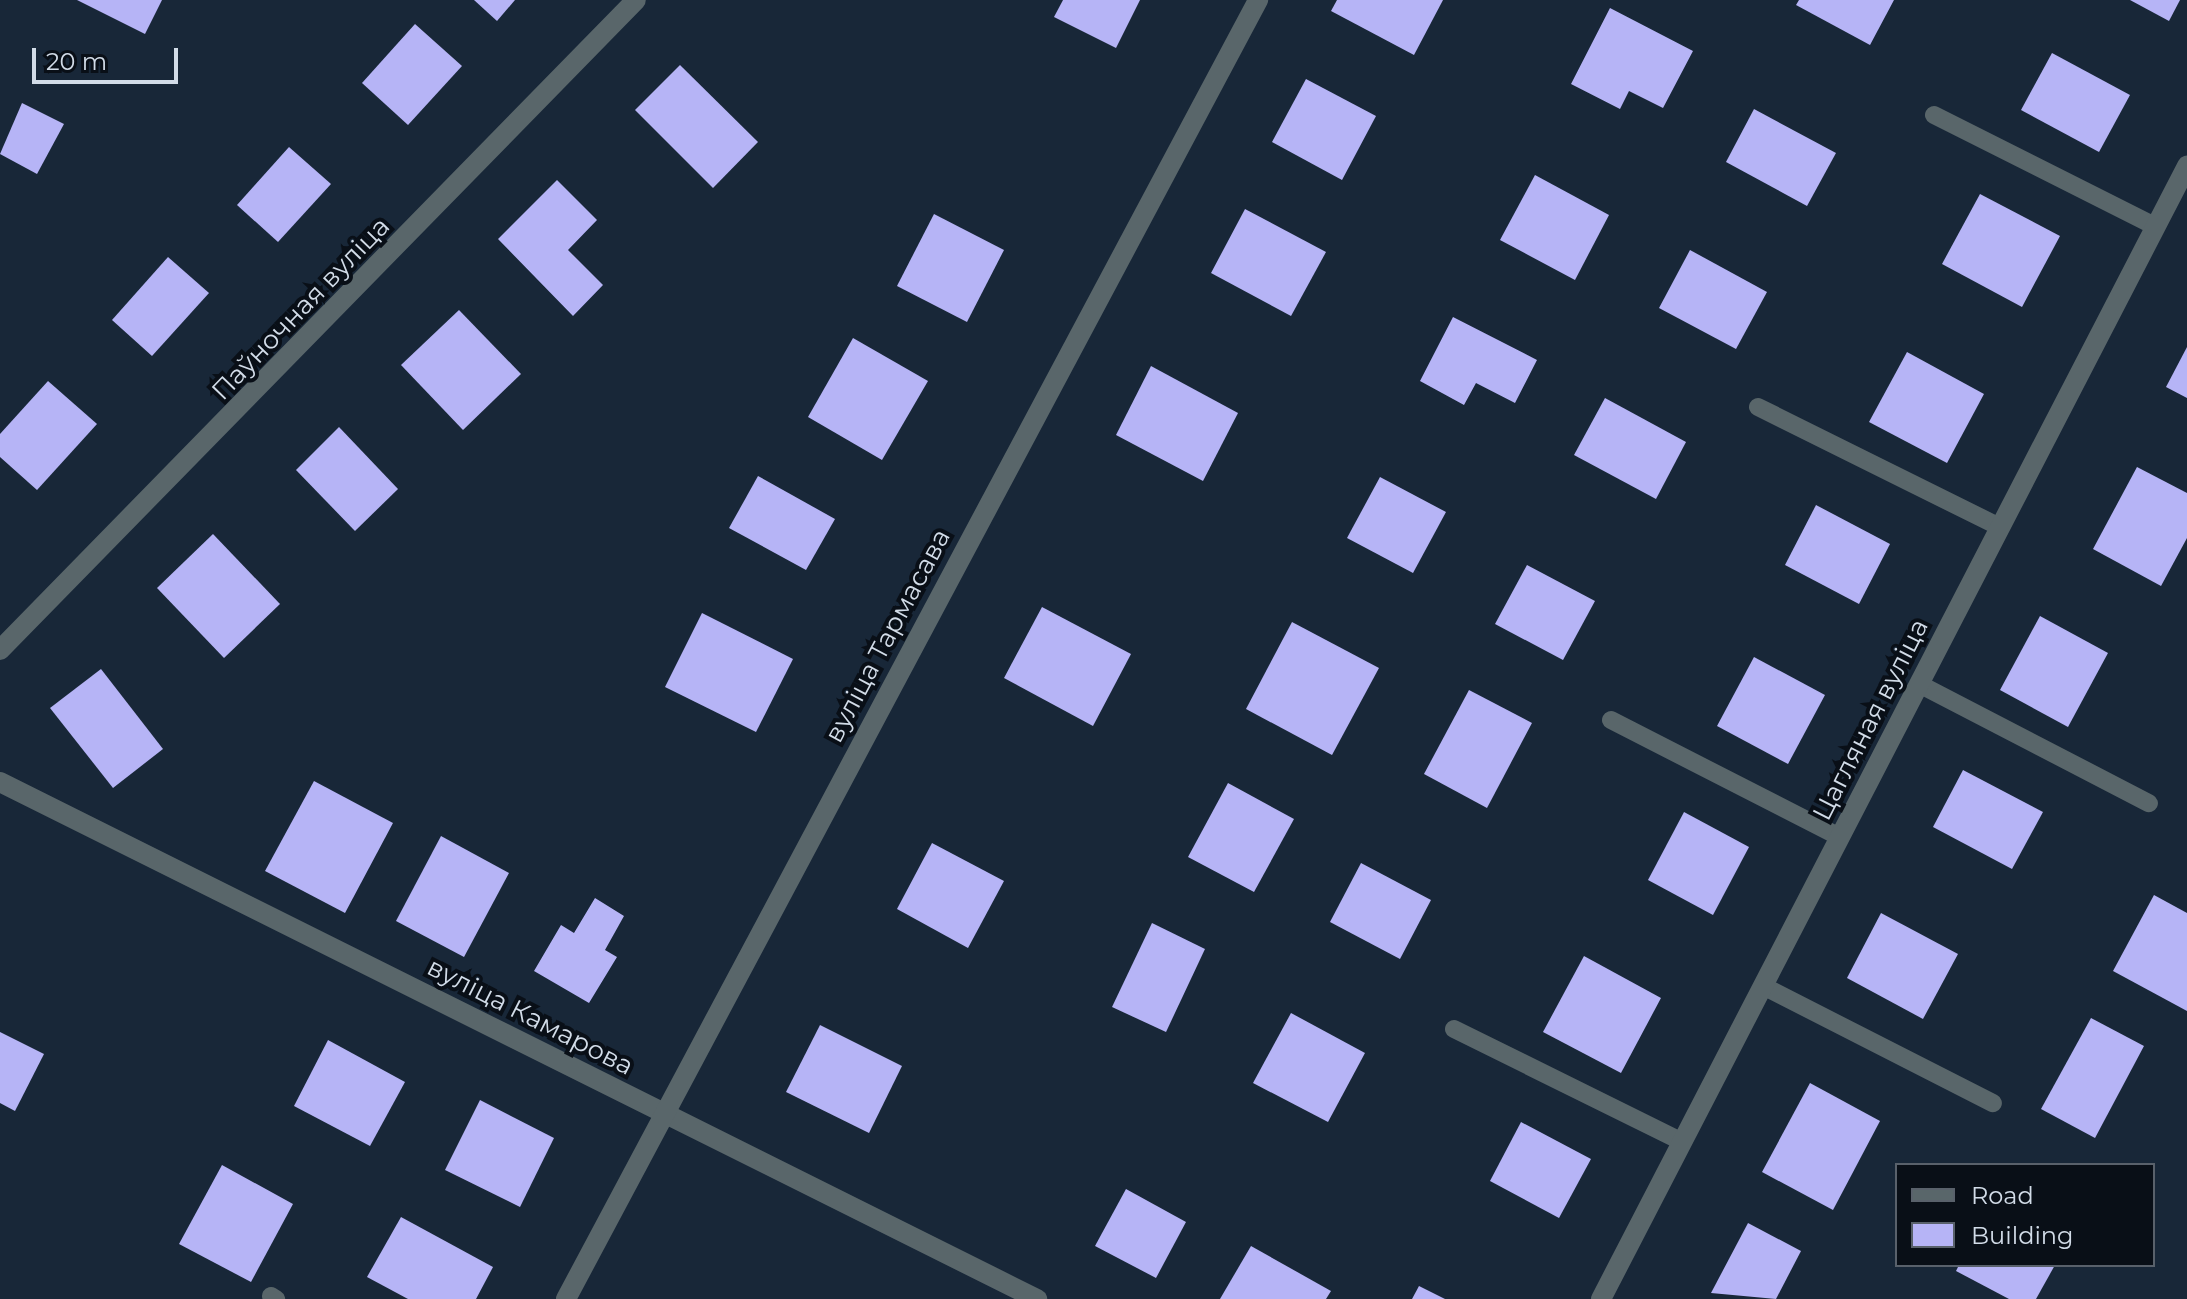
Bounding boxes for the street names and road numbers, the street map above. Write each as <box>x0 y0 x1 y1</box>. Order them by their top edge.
street label: Паўночная вуліца <box>206 211 396 407</box>
street label: вуліца Тармасава <box>819 524 957 748</box>
street label: Цагляная вуліца <box>1807 614 1935 826</box>
street label: вуліца Камарова <box>422 952 638 1082</box>

